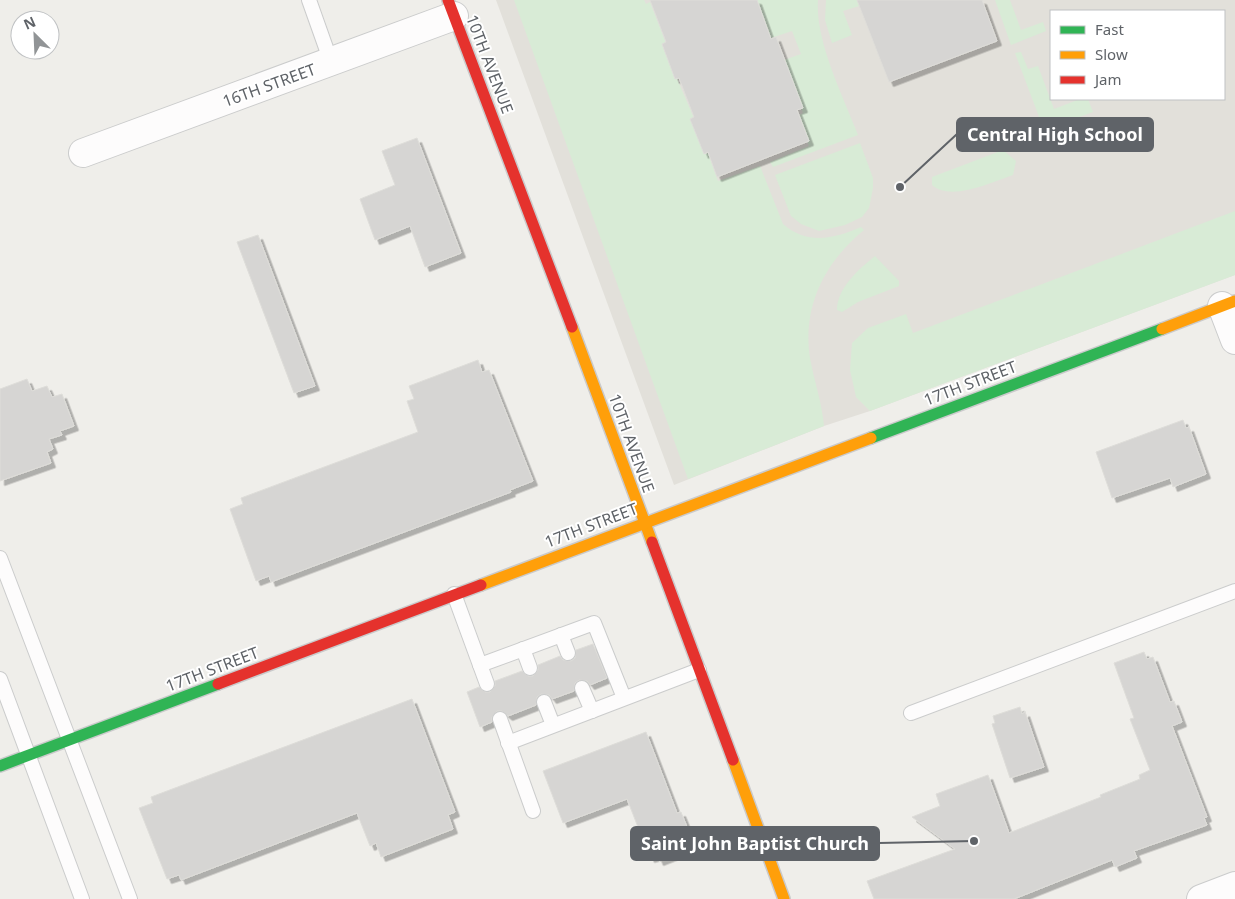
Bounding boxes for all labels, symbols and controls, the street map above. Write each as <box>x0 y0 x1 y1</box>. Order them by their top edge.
north arrow <box>10 10 60 60</box>
legend <box>1050 10 1225 100</box>
street label: 10TH AVENUE <box>461 11 519 117</box>
text: N <box>20 12 39 34</box>
text: Fast <box>1095 19 1124 39</box>
text: Slow <box>1095 44 1128 64</box>
street label: 16TH STREET <box>219 58 319 112</box>
text: Jam <box>1093 69 1122 89</box>
callout: Central High School <box>957 118 1153 151</box>
text: Central High School <box>967 122 1143 146</box>
street label: 17TH STREET <box>921 355 1020 411</box>
street label: 10TH AVENUE <box>604 390 660 496</box>
street label: 17TH STREET <box>542 497 641 553</box>
street label: 17TH STREET <box>163 641 262 697</box>
callout: Saint John Baptist Church <box>631 827 879 860</box>
text: Saint John Baptist Church <box>641 831 869 855</box>

